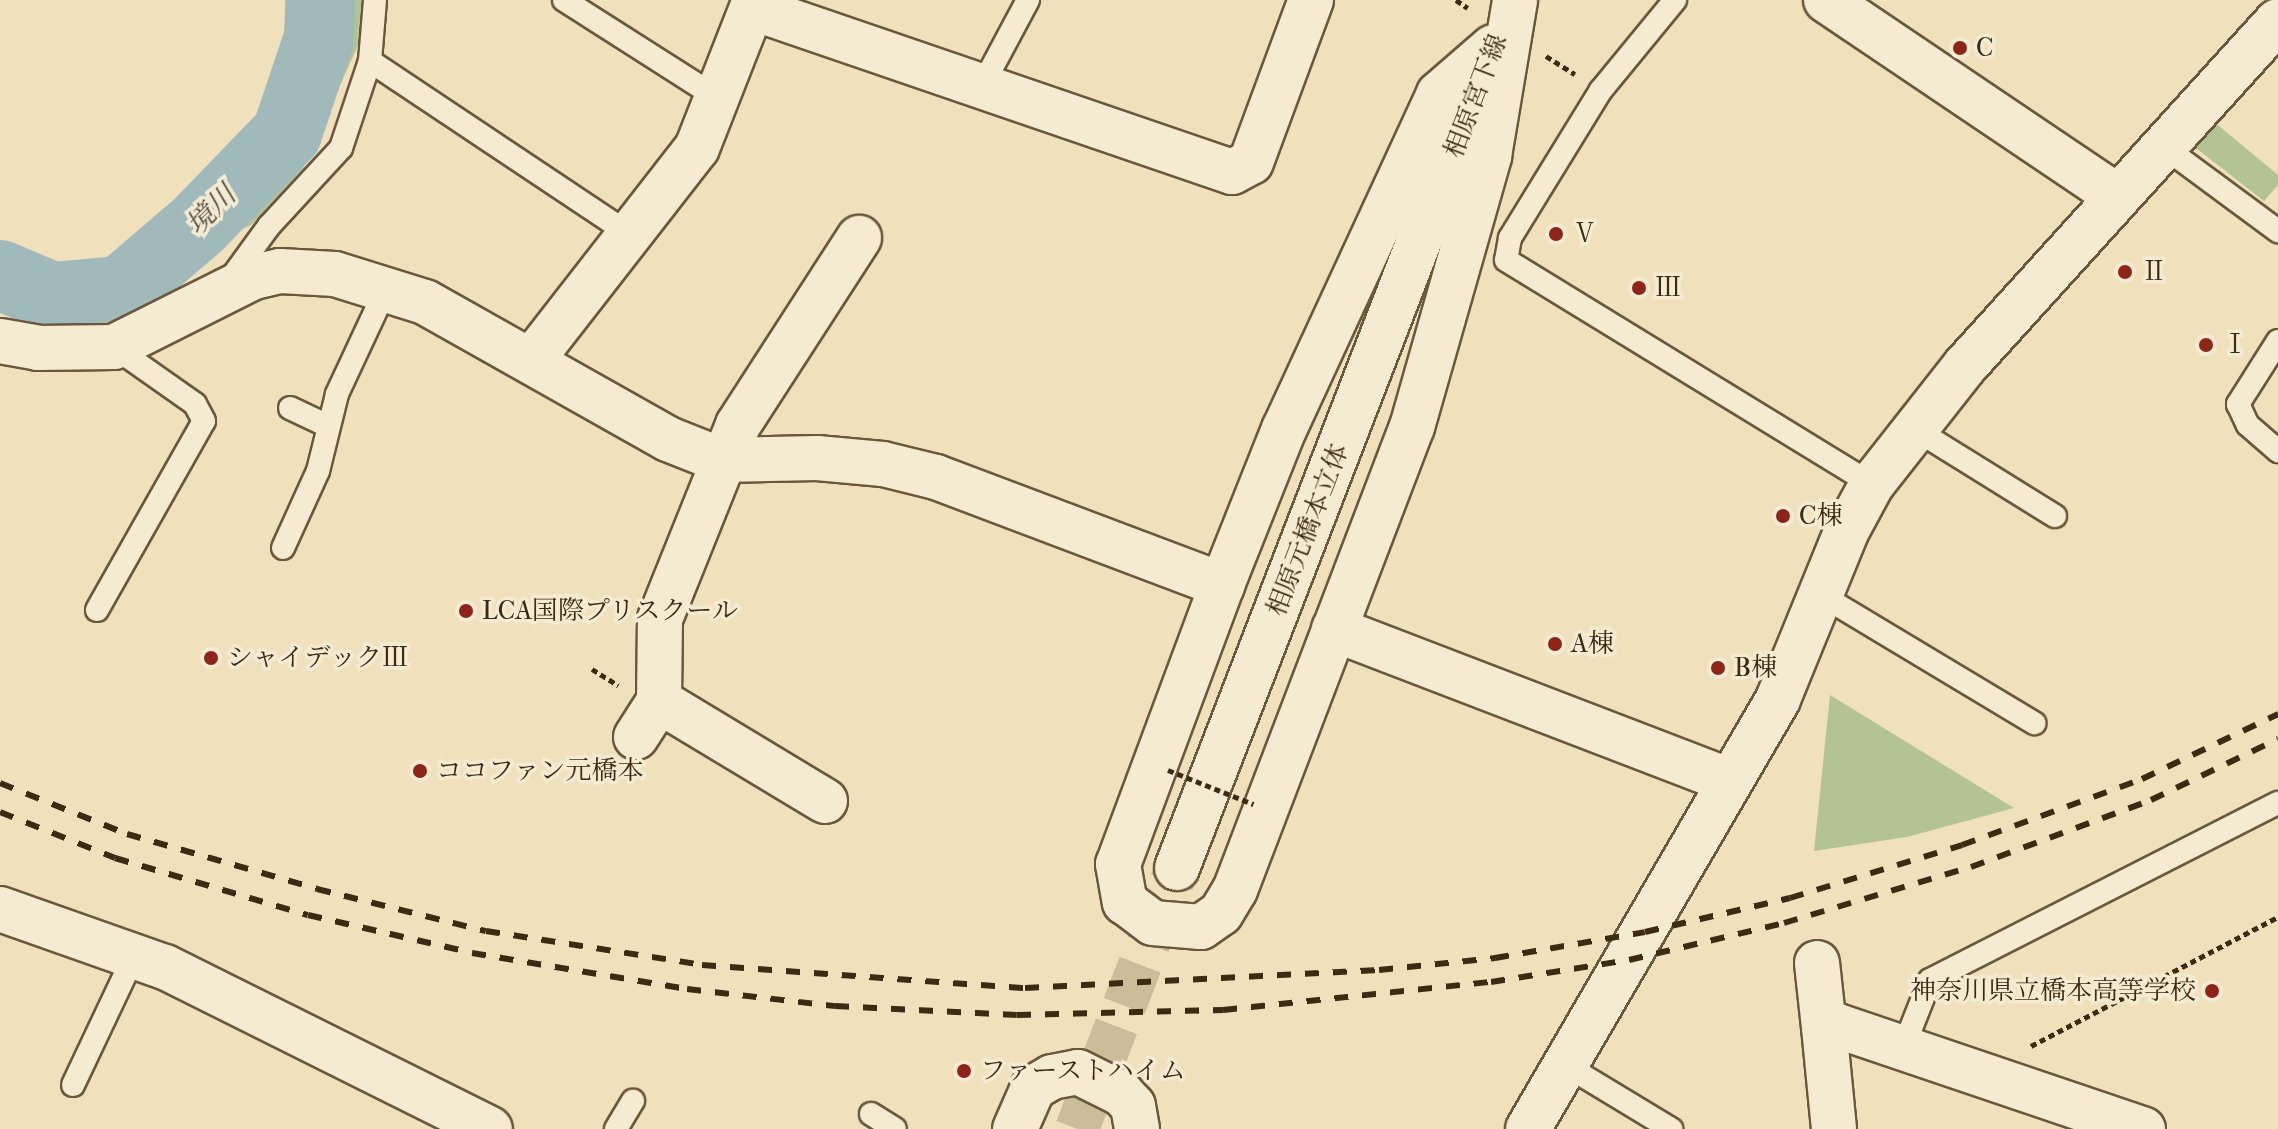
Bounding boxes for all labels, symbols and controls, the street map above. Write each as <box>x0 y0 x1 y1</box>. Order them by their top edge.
street label: 相原宮下線 <box>1438 30 1514 162</box>
place label: C <box>1976 32 1994 64</box>
marker: C <box>1951 39 1969 57</box>
water label: 境川 <box>179 178 243 242</box>
place label: Ⅴ <box>1572 218 1598 250</box>
marker: Ⅴ <box>1547 225 1565 243</box>
place label: Ⅱ <box>2141 256 2167 288</box>
marker: Ⅱ <box>2116 263 2134 281</box>
place label: Ⅲ <box>1655 272 1681 304</box>
marker: Ⅲ <box>1630 279 1648 297</box>
place label: Ⅰ <box>2222 329 2248 361</box>
marker: Ⅰ <box>2197 336 2215 354</box>
street label: 相原元橋本立体 <box>1261 439 1355 621</box>
place label: C棟 <box>1799 500 1843 532</box>
marker: C棟 <box>1774 507 1792 525</box>
place label: LCA国際プリスクール <box>482 595 740 627</box>
marker: LCA国際プリスクール <box>457 602 475 620</box>
place label: A棟 <box>1571 628 1614 660</box>
marker: A棟 <box>1546 635 1564 653</box>
place label: シャイデックⅢ <box>227 642 409 674</box>
marker: シャイデックⅢ <box>202 649 220 667</box>
place label: B棟 <box>1734 652 1777 684</box>
marker: B棟 <box>1709 659 1727 677</box>
place label: ココファン元橋本 <box>436 755 644 787</box>
marker: ココファン元橋本 <box>411 762 429 780</box>
place label: 神奈川県立橋本高等学校 <box>1910 975 2196 1007</box>
marker: 神奈川県立橋本高等学校 <box>2203 982 2221 1000</box>
place label: ファーストハイム <box>980 1055 1188 1087</box>
marker: ファーストハイム <box>955 1062 973 1080</box>

